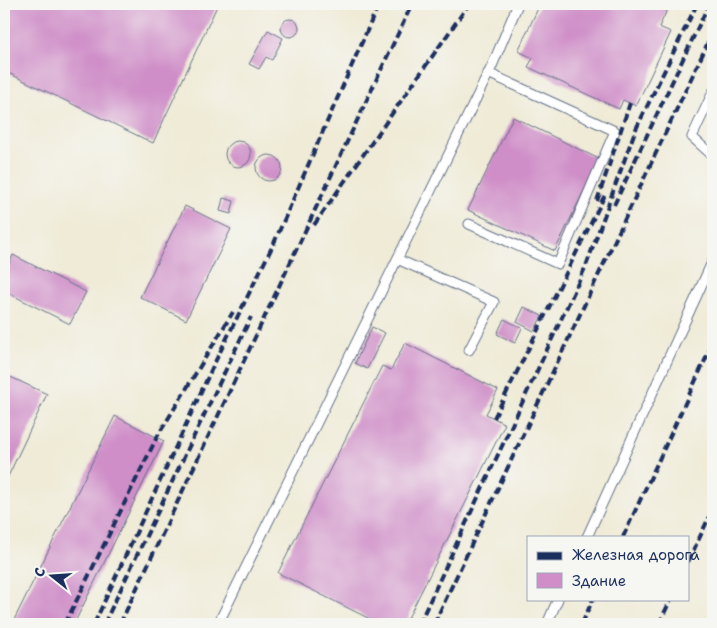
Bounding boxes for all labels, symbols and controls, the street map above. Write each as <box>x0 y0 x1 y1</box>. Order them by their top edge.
legend <box>527 536 690 600</box>
text: Железная дорога <box>572 545 700 565</box>
north arrow <box>28 550 78 600</box>
text: С <box>30 565 49 579</box>
text: Здание <box>572 571 626 591</box>

